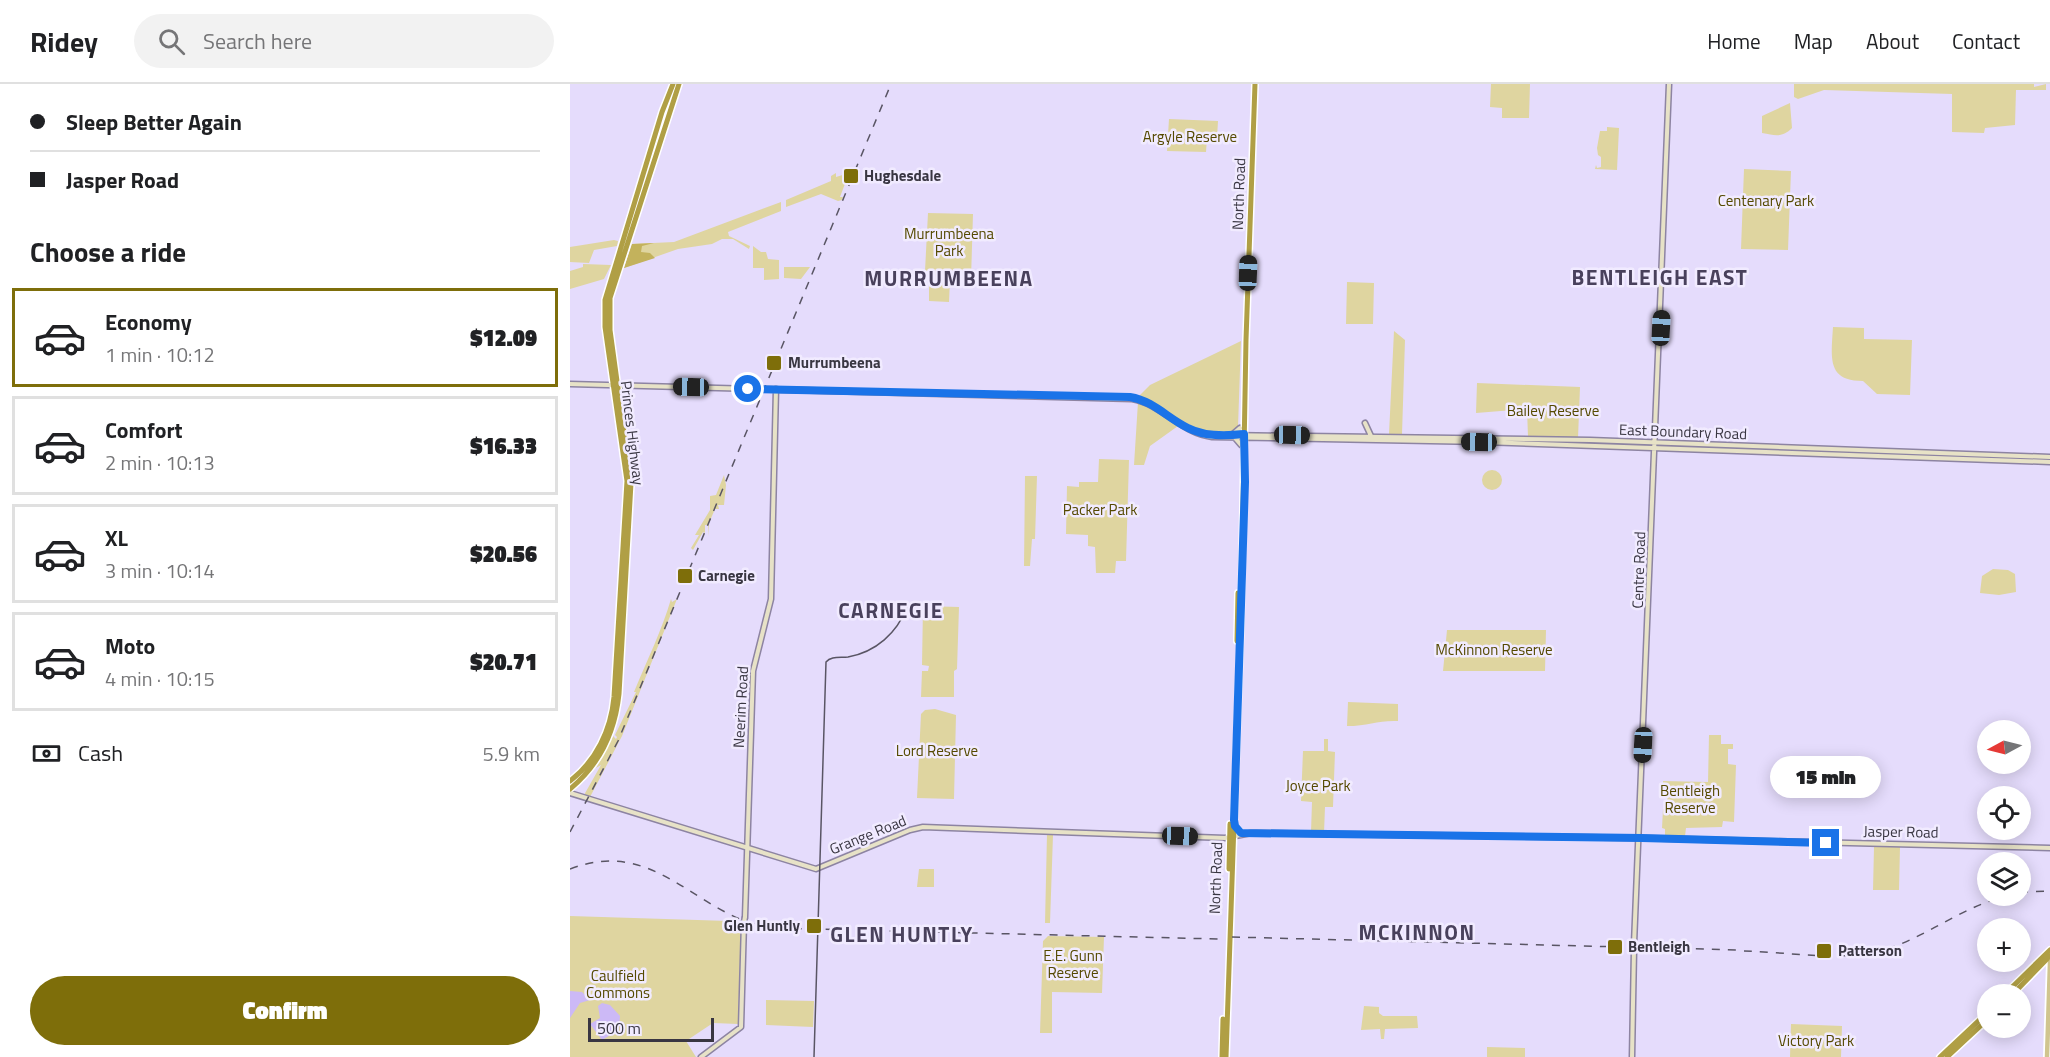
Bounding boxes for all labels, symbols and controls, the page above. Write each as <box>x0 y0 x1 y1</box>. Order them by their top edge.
search box <box>134 14 554 68</box>
text: Ridey <box>30 20 98 63</box>
text: Search here <box>203 24 312 58</box>
icon: search <box>155 25 188 58</box>
text: Home <box>1707 25 1761 57</box>
text: Map <box>1794 25 1833 57</box>
text: About <box>1866 25 1919 57</box>
text: Contact <box>1952 25 2020 57</box>
text: Sleep Better Again <box>66 105 242 139</box>
park label: Argyle Reserve <box>1143 125 1237 148</box>
street label: North Road <box>1226 157 1251 231</box>
text: Jasper Road <box>66 163 179 197</box>
place label: Hughesdale <box>864 164 941 187</box>
marker: Hughesdale <box>842 167 860 185</box>
park label: Centenary Park <box>1718 189 1814 212</box>
park label: Murrumbeena Park <box>904 222 995 262</box>
text: Choose a ride <box>30 231 186 272</box>
car <box>1238 255 1258 291</box>
district label: BENTLEIGH EAST <box>1572 261 1748 293</box>
district label: MURRUMBEENA <box>864 262 1034 294</box>
text: Economy <box>105 305 192 339</box>
car <box>1651 310 1671 346</box>
icon: car <box>33 311 87 365</box>
text: $12.09 <box>470 321 537 355</box>
text: 1 min · 10:12 <box>105 339 215 370</box>
place label: Murrumbeena <box>788 351 881 374</box>
marker: Murrumbeena <box>765 354 783 372</box>
route start <box>734 375 761 402</box>
car <box>673 378 709 396</box>
street label: Princes Highway <box>615 379 650 486</box>
park label: Bailey Reserve <box>1507 399 1599 422</box>
text: Comfort <box>105 413 183 447</box>
street label: East Boundary Road <box>1619 418 1747 445</box>
icon: car <box>33 419 87 473</box>
car <box>1274 426 1310 444</box>
text: $16.33 <box>470 429 537 463</box>
car <box>1461 433 1497 451</box>
text: 2 min · 10:13 <box>105 447 215 478</box>
park label: Packer Park <box>1063 498 1137 521</box>
text: XL <box>105 521 128 555</box>
icon: car <box>33 527 87 581</box>
street label: Centre Road <box>1626 531 1651 609</box>
text: $20.56 <box>470 537 537 571</box>
text: 3 min · 10:14 <box>105 555 215 586</box>
place label: Carnegie <box>698 564 755 587</box>
marker: Carnegie <box>676 567 694 585</box>
district label: CARNEGIE <box>838 594 944 626</box>
text: Moto <box>105 629 155 663</box>
icon: car <box>33 635 87 689</box>
park label: McKinnon Reserve <box>1435 638 1553 661</box>
text: $20.71 <box>470 645 537 679</box>
text: 4 min · 10:15 <box>105 663 215 694</box>
street label: Neerim Road <box>727 665 754 749</box>
north arrow <box>1977 720 2031 774</box>
map controls <box>1977 720 2031 1038</box>
car <box>1633 727 1653 763</box>
text: Cash <box>78 736 123 770</box>
icon: cash <box>30 737 63 770</box>
text: 5.9 km <box>483 738 540 769</box>
park label: Lord Reserve <box>896 739 978 762</box>
callout: 15 min <box>1770 756 1882 798</box>
text: 15 min <box>1795 761 1856 792</box>
park label: Joyce Park <box>1285 774 1351 797</box>
park label: Bentleigh Reserve <box>1660 779 1720 819</box>
button: locate <box>1977 786 2031 840</box>
street label: Grange Road <box>826 809 910 860</box>
street label: Jasper Road <box>1863 819 1939 844</box>
car <box>1162 826 1198 846</box>
route end <box>1812 829 1839 856</box>
street label: North Road <box>1203 841 1228 915</box>
button: layers <box>1977 852 2031 906</box>
place label: Glen Huntly <box>724 914 800 937</box>
district label: MCKINNON <box>1358 916 1476 948</box>
marker: Glen Huntly <box>805 917 823 935</box>
district label: GLEN HUNTLY <box>830 918 974 950</box>
button: + <box>1977 918 2031 972</box>
place label: Bentleigh <box>1628 935 1690 958</box>
marker: Bentleigh <box>1606 938 1624 956</box>
place label: Patterson <box>1838 939 1902 962</box>
marker: Patterson <box>1815 942 1833 960</box>
park label: E.E. Gunn Reserve <box>1043 944 1103 984</box>
park label: Caulfield Commons <box>586 964 650 1004</box>
button: Confirm <box>30 976 540 1045</box>
button: − <box>1977 984 2031 1038</box>
scale bar <box>588 1015 714 1042</box>
text: 500 m <box>597 1016 641 1040</box>
park label: Victory Park <box>1778 1029 1854 1052</box>

